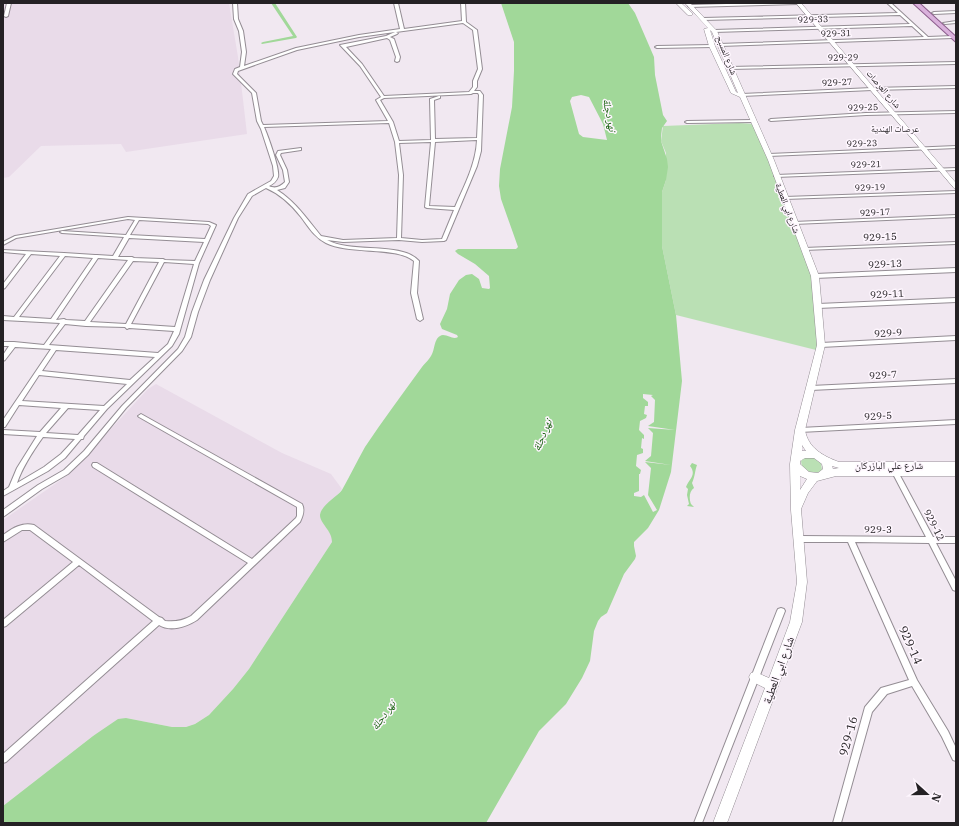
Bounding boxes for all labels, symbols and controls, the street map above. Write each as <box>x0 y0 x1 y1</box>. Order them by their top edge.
street label: 929-33 <box>798 13 828 25</box>
street label: 929-31 <box>821 27 851 39</box>
street label: شارع المسبح <box>713 34 740 77</box>
street label: 929-29 <box>828 51 858 63</box>
street label: شارع العرصات <box>864 68 904 111</box>
street label: 929-27 <box>821 76 853 88</box>
water label: نهر دجلة <box>600 97 620 134</box>
street label: 929-25 <box>848 101 878 113</box>
district label: عرصات الهندية <box>871 123 919 134</box>
street label: 929-23 <box>847 137 877 149</box>
street label: 929-21 <box>851 158 881 170</box>
street label: شارع ابي العطية <box>771 181 803 236</box>
street label: 929-19 <box>855 181 885 193</box>
street label: 929-17 <box>859 206 891 218</box>
street label: 929-15 <box>863 230 897 244</box>
street label: 929-13 <box>868 257 902 271</box>
street label: 929-11 <box>870 287 904 301</box>
street label: 929-9 <box>874 326 902 340</box>
street label: 929-7 <box>869 368 897 382</box>
street label: 929-5 <box>864 409 892 423</box>
water label: نهر دجلة <box>529 415 556 453</box>
street label: شارع علي البازركان <box>855 459 924 473</box>
street label: 929-12 <box>921 507 947 543</box>
street label: 929-3 <box>864 523 892 536</box>
street label: 929-14 <box>896 623 926 667</box>
street label: شارع ابي العطية <box>759 634 800 707</box>
water label: نهر دجلة <box>368 696 399 733</box>
street label: 929-16 <box>835 714 861 758</box>
north arrow <box>907 774 947 814</box>
text: N <box>928 791 944 804</box>

